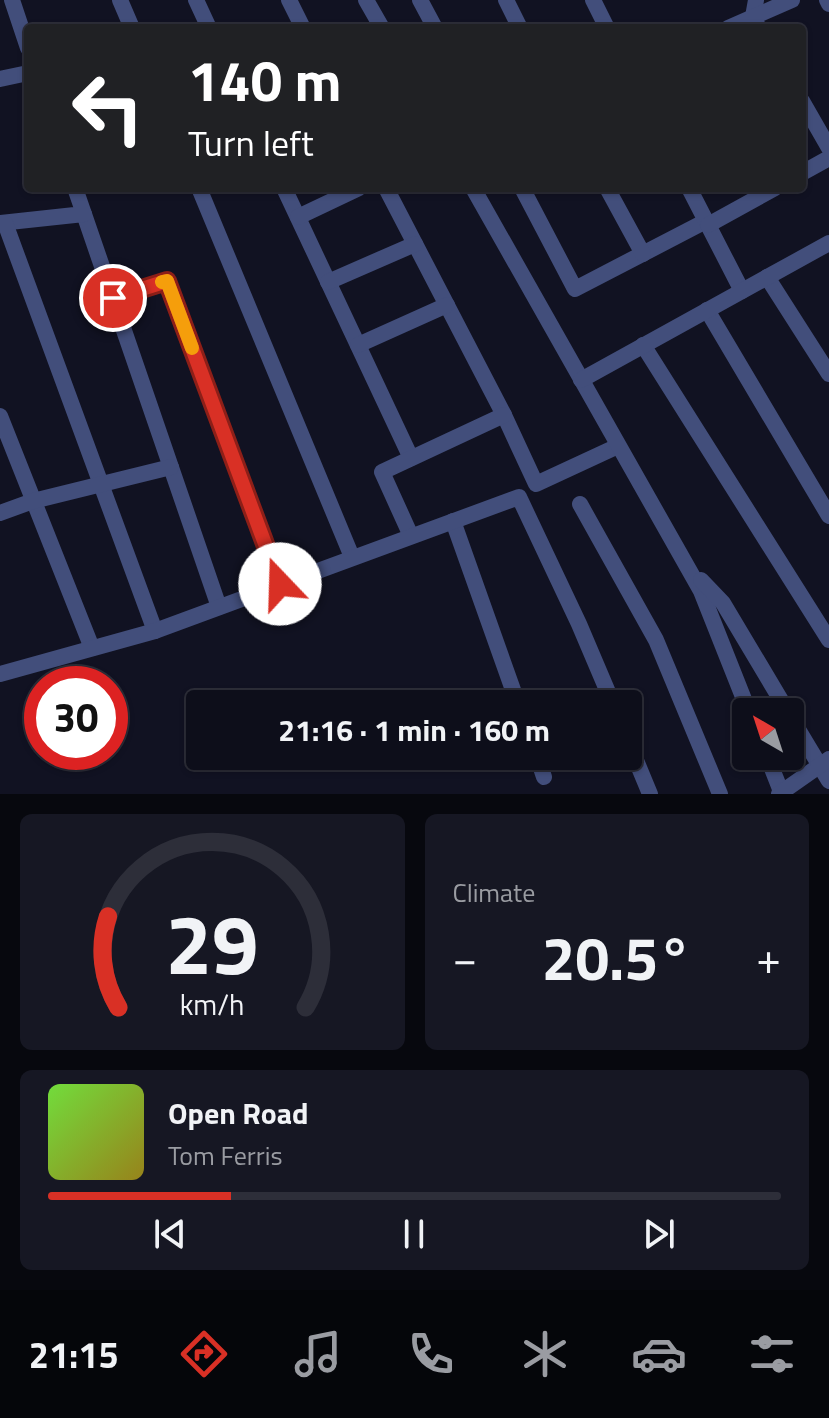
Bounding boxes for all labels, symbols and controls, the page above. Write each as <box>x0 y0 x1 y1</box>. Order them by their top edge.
text: 140 m <box>188 38 341 123</box>
icon: left <box>56 56 160 160</box>
text: Turn left <box>188 115 314 170</box>
pin <box>79 264 147 332</box>
icon: arrive <box>91 276 135 320</box>
position arrow <box>238 542 322 626</box>
speed limit sign: 30 <box>24 666 128 770</box>
north arrow <box>732 698 804 770</box>
map controls <box>732 698 804 770</box>
text: 21:16 · 1 min · 160 m <box>278 707 550 753</box>
text: Climate <box>453 873 535 912</box>
text: 29 <box>166 880 259 1006</box>
text: 20.5° <box>542 912 692 1003</box>
text: − <box>453 924 477 991</box>
text: + <box>756 924 781 991</box>
text: km/h <box>180 983 245 1026</box>
text: Open Road <box>168 1090 309 1136</box>
text: Tom Ferris <box>168 1136 283 1175</box>
icon: previous <box>148 1212 192 1256</box>
icon: pause <box>392 1212 436 1256</box>
icon: next <box>637 1212 681 1256</box>
icon: directions <box>176 1326 232 1382</box>
icon: music <box>290 1326 346 1382</box>
icon: phone <box>403 1326 459 1382</box>
icon: climate <box>517 1326 573 1382</box>
icon: car <box>631 1326 687 1382</box>
icon: filters <box>744 1326 800 1382</box>
text: 21:15 <box>29 1327 119 1382</box>

